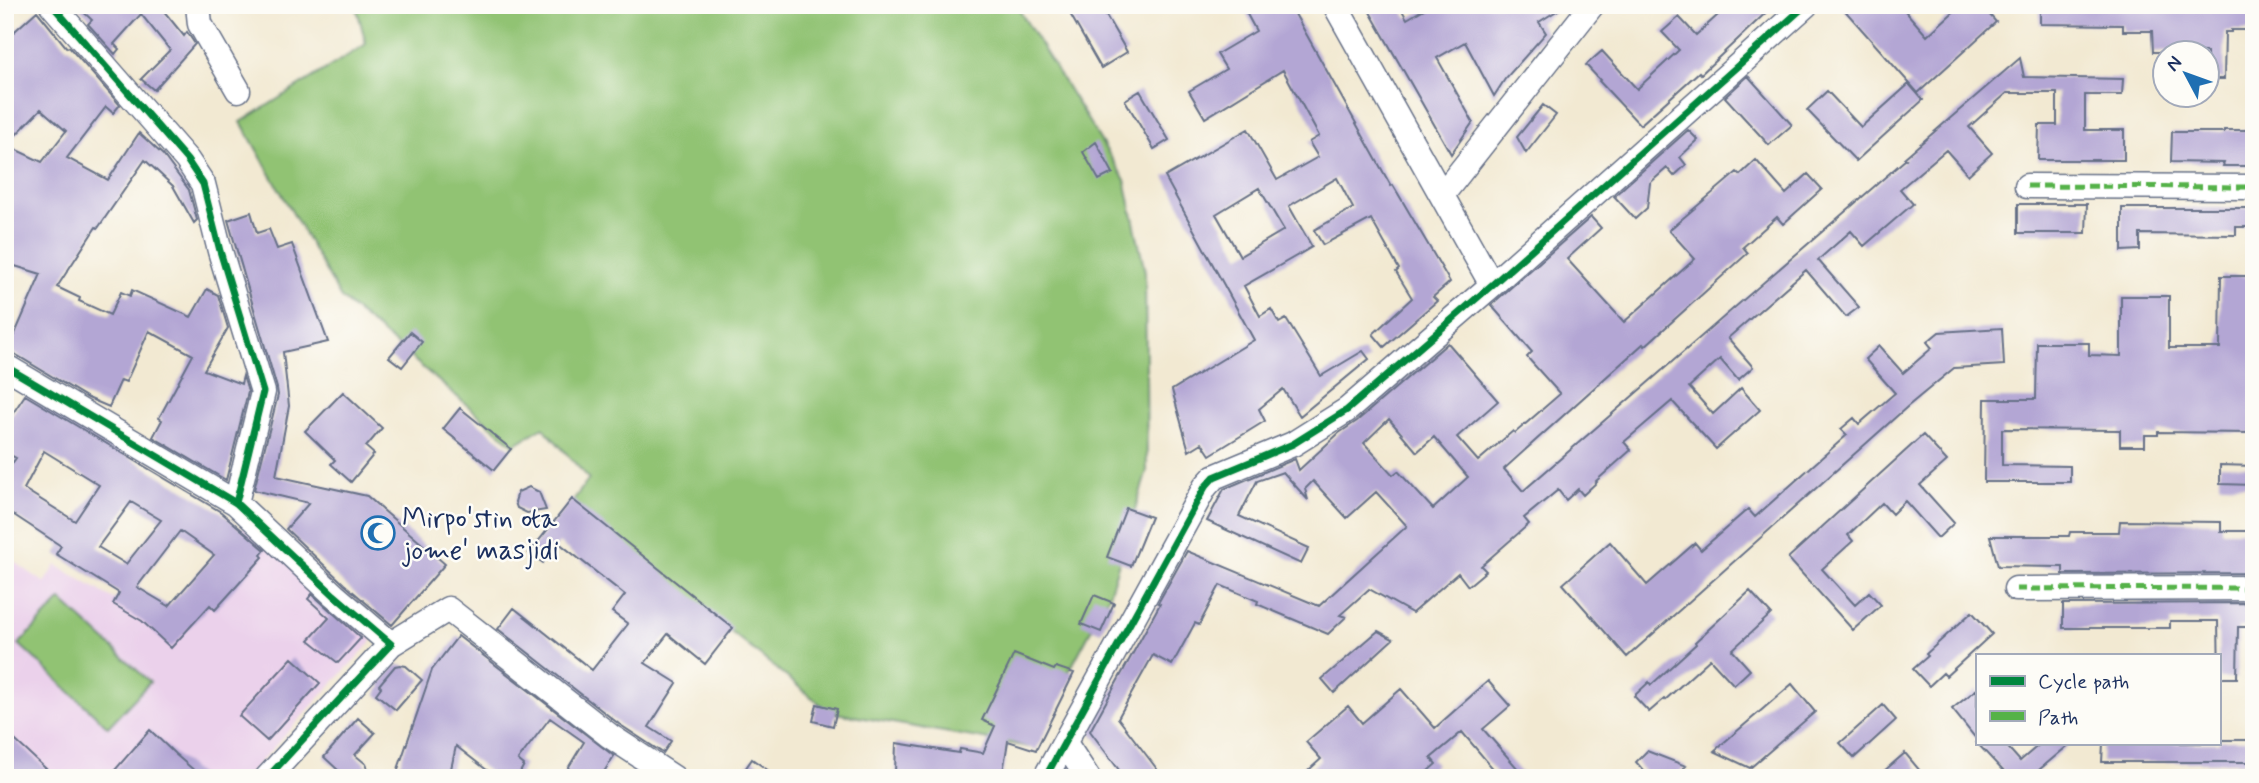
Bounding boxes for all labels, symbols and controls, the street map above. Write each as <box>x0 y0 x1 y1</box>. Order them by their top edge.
north arrow <box>2150 38 2220 108</box>
text: N <box>2161 51 2188 77</box>
place label: Mirpo'stin ota jome' masjidi <box>401 501 559 570</box>
mosque icon: Mirpo'stin ota jome' masjidi <box>359 514 397 552</box>
legend <box>1976 654 2220 744</box>
text: Cycle path <box>2038 668 2129 696</box>
text: Path <box>2038 704 2078 732</box>

